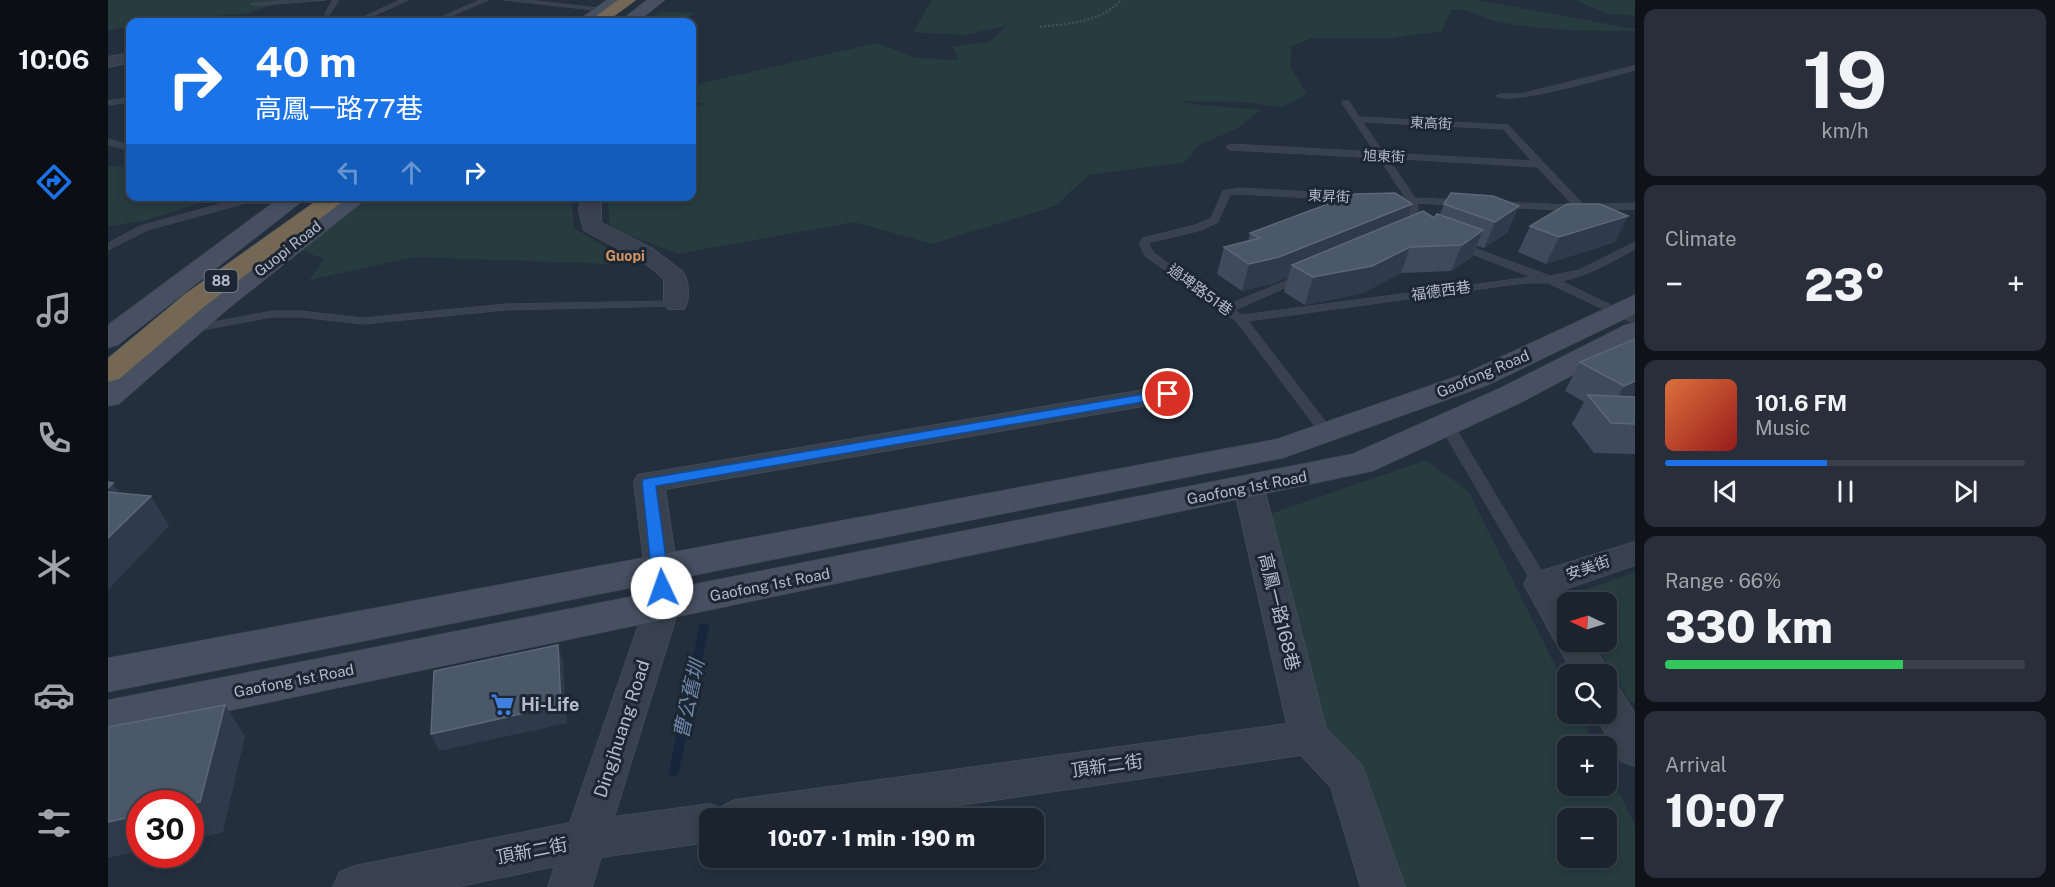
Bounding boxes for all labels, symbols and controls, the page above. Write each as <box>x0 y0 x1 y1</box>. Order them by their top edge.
text: 19 <box>1803 34 1887 126</box>
text: 40 m <box>255 37 357 86</box>
icon: right <box>156 42 234 120</box>
text: 10:06 <box>18 43 90 75</box>
text: 高鳳一路77巷 <box>255 92 423 124</box>
street label: 東高街 <box>1410 114 1452 132</box>
text: km/h <box>1821 119 1869 143</box>
street label: 旭東街 <box>1363 147 1405 165</box>
icon: left <box>332 156 365 189</box>
icon: ahead <box>395 156 428 189</box>
icon: right <box>458 156 491 189</box>
icon: directions <box>33 161 75 203</box>
street label: 東昇街 <box>1308 187 1350 205</box>
street label: Guopi Road <box>251 217 324 280</box>
text: Climate <box>1665 227 1737 251</box>
district label: Guopi <box>605 248 645 264</box>
text: 23° <box>1804 258 1886 311</box>
street label: 過埤路51巷 <box>1165 260 1236 319</box>
text: − <box>1665 265 1683 303</box>
text: + <box>2007 265 2025 303</box>
road number: 88 <box>204 270 238 292</box>
street label: 福德西巷 <box>1410 278 1472 303</box>
icon: music <box>33 289 75 331</box>
street label: Gaofong Road <box>1434 346 1532 401</box>
pin <box>1142 368 1193 419</box>
icon: arrive <box>1151 377 1184 410</box>
text: 101.6 FM <box>1755 390 1847 416</box>
text: Music <box>1755 416 1810 440</box>
icon: phone <box>33 417 75 459</box>
street label: Gaofong 1st Road <box>1185 468 1308 507</box>
icon: previous <box>1709 475 1742 508</box>
icon: pause <box>1829 475 1862 508</box>
icon: next <box>1949 475 1982 508</box>
icon: climate <box>33 546 75 588</box>
street label: 高鳳一路168巷 <box>1255 551 1304 673</box>
street label: 安美街 <box>1564 552 1612 583</box>
position arrow <box>630 556 694 620</box>
street label: Gaofong 1st Road <box>708 565 831 604</box>
text: Range · 66% <box>1665 569 1781 593</box>
north arrow <box>1557 592 1617 652</box>
map controls <box>1557 592 1617 868</box>
text: 330 km <box>1665 600 1833 653</box>
water label: 曹公舊圳 <box>669 654 710 741</box>
street label: Dingjhuang Road <box>589 657 654 800</box>
street label: Gaofong 1st Road <box>232 661 355 700</box>
button: search <box>1557 664 1617 724</box>
icon: car <box>33 674 75 716</box>
supermarket icon: Hi-Life <box>490 692 516 718</box>
place label: Hi-Life <box>521 694 579 715</box>
button: + <box>1557 736 1617 796</box>
street label: 頂新二街 <box>1070 750 1144 781</box>
text: Arrival <box>1665 753 1727 777</box>
text: 10:07 <box>1665 784 1785 837</box>
speed limit sign: 30 <box>126 790 204 868</box>
icon: filters <box>33 802 75 844</box>
button: − <box>1557 808 1617 868</box>
text: 10:07 · 1 min · 190 m <box>768 825 975 851</box>
street label: 頂新二街 <box>495 833 569 868</box>

